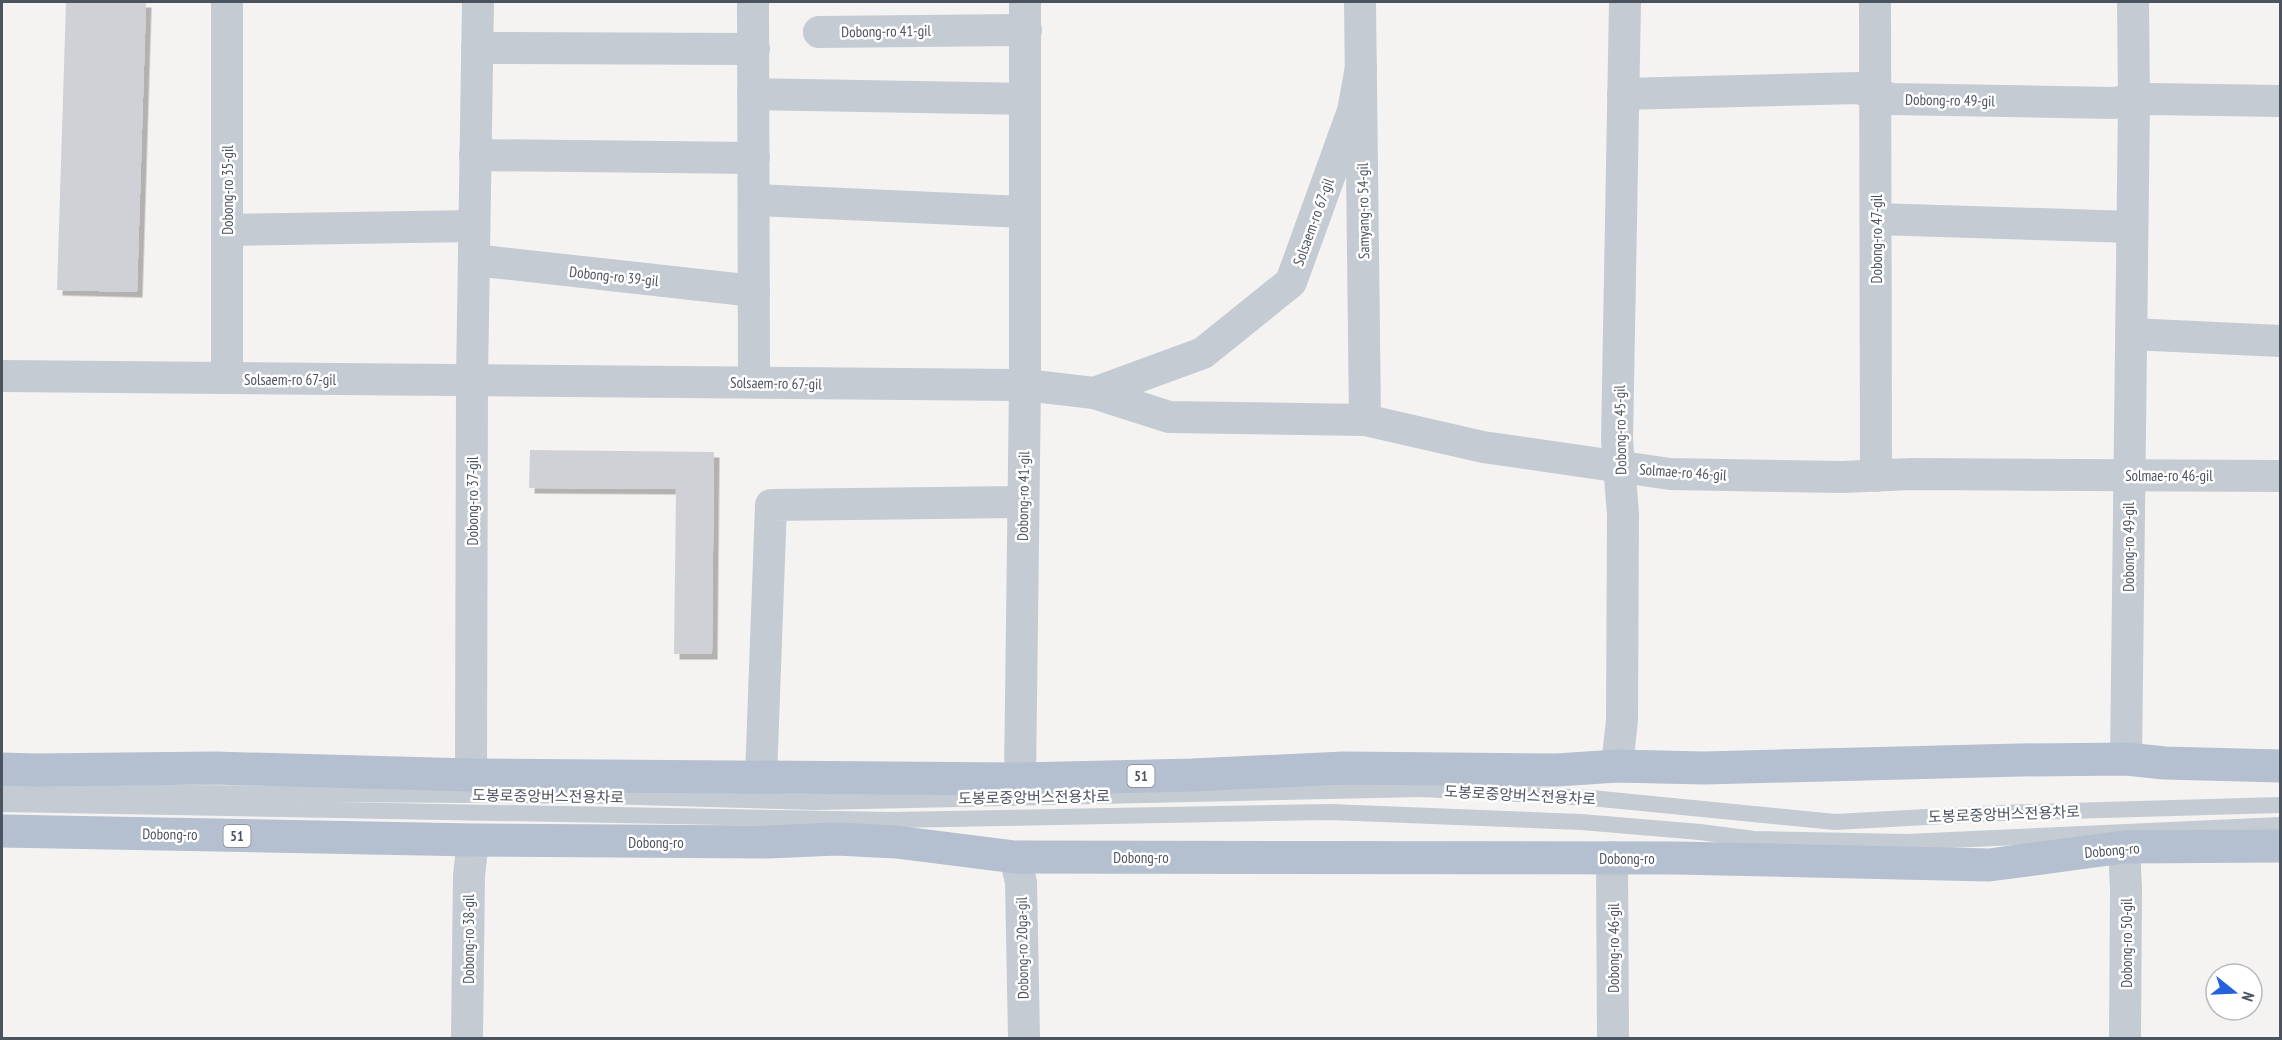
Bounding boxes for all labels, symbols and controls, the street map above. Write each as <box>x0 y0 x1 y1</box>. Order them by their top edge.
street label: Dobong-ro 41-gil <box>841 21 931 41</box>
street label: Dobong-ro 49-gil <box>1905 90 1995 110</box>
street label: Dobong-ro 35-gil <box>218 145 237 235</box>
street label: Samyang-ro 54-gil <box>1353 162 1373 259</box>
street label: Solsaem-ro 67-gil <box>1288 175 1338 268</box>
street label: Dobong-ro 47-gil <box>1867 194 1886 283</box>
street label: Dobong-ro 39-gil <box>568 262 660 290</box>
street label: Solsaem-ro 67-gil <box>244 370 336 389</box>
street label: Solsaem-ro 67-gil <box>730 373 823 393</box>
street label: Dobong-ro 45-gil <box>1610 385 1630 475</box>
street label: Dobong-ro 41-gil <box>1013 451 1033 541</box>
street label: Dobong-ro 37-gil <box>463 456 482 545</box>
street label: Solmae-ro 46-gil <box>1639 459 1728 485</box>
street label: Solmae-ro 46-gil <box>2125 466 2213 485</box>
street label: Dobong-ro 49-gil <box>2119 502 2138 592</box>
road number: 51 <box>1128 765 1154 787</box>
street label: 도봉로중앙버스전용차로 <box>1444 782 1596 808</box>
street label: 도봉로중앙버스전용차로 <box>472 785 624 807</box>
street label: 도봉로중앙버스전용차로 <box>958 786 1110 808</box>
street label: 도봉로중앙버스전용차로 <box>1928 802 2080 826</box>
street label: Dobong-ro <box>142 824 198 844</box>
road number: 51 <box>224 825 250 847</box>
street label: Dobong-ro <box>628 833 684 852</box>
street label: Dobong-ro <box>2084 838 2140 862</box>
street label: Dobong-ro <box>1113 848 1169 867</box>
street label: Dobong-ro <box>1599 849 1655 868</box>
street label: Dobong-ro 38-gil <box>459 894 478 984</box>
street label: Dobong-ro 20ga-gil <box>1012 896 1032 999</box>
street label: Dobong-ro 50-gil <box>2117 898 2136 988</box>
street label: Dobong-ro 46-gil <box>1604 903 1623 993</box>
north arrow <box>2204 962 2264 1022</box>
text: N <box>2237 989 2259 1004</box>

